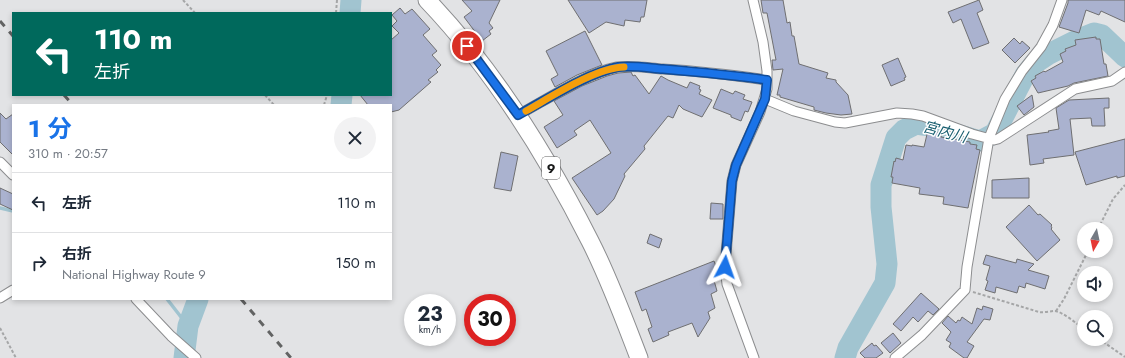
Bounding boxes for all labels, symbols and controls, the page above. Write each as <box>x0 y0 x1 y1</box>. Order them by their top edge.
text: 110 m <box>94 19 172 60</box>
icon: left <box>28 28 80 80</box>
pin <box>450 29 484 63</box>
icon: arrive <box>456 35 478 57</box>
text: 左折 <box>94 59 130 85</box>
text: 1 分 <box>28 111 71 146</box>
water label: 宮内川 <box>920 116 972 149</box>
button: close <box>334 117 376 159</box>
text: 310 m · 20:57 <box>28 144 108 163</box>
road number: 9 <box>542 157 560 179</box>
icon: left <box>28 192 50 214</box>
text: 左折 <box>62 192 92 214</box>
text: 110 m <box>337 192 376 214</box>
north arrow <box>1077 222 1113 258</box>
map controls <box>1077 222 1113 346</box>
text: 右折 <box>62 243 92 265</box>
position arrow <box>704 246 746 288</box>
icon: right <box>28 252 50 274</box>
text: 150 m <box>336 252 376 274</box>
text: National Highway Route 9 <box>62 265 206 284</box>
button: sound <box>1077 266 1113 302</box>
speed limit sign: 30 <box>464 294 516 346</box>
text: 23 <box>417 300 443 329</box>
button: search <box>1077 310 1113 346</box>
text: km/h <box>419 322 441 337</box>

